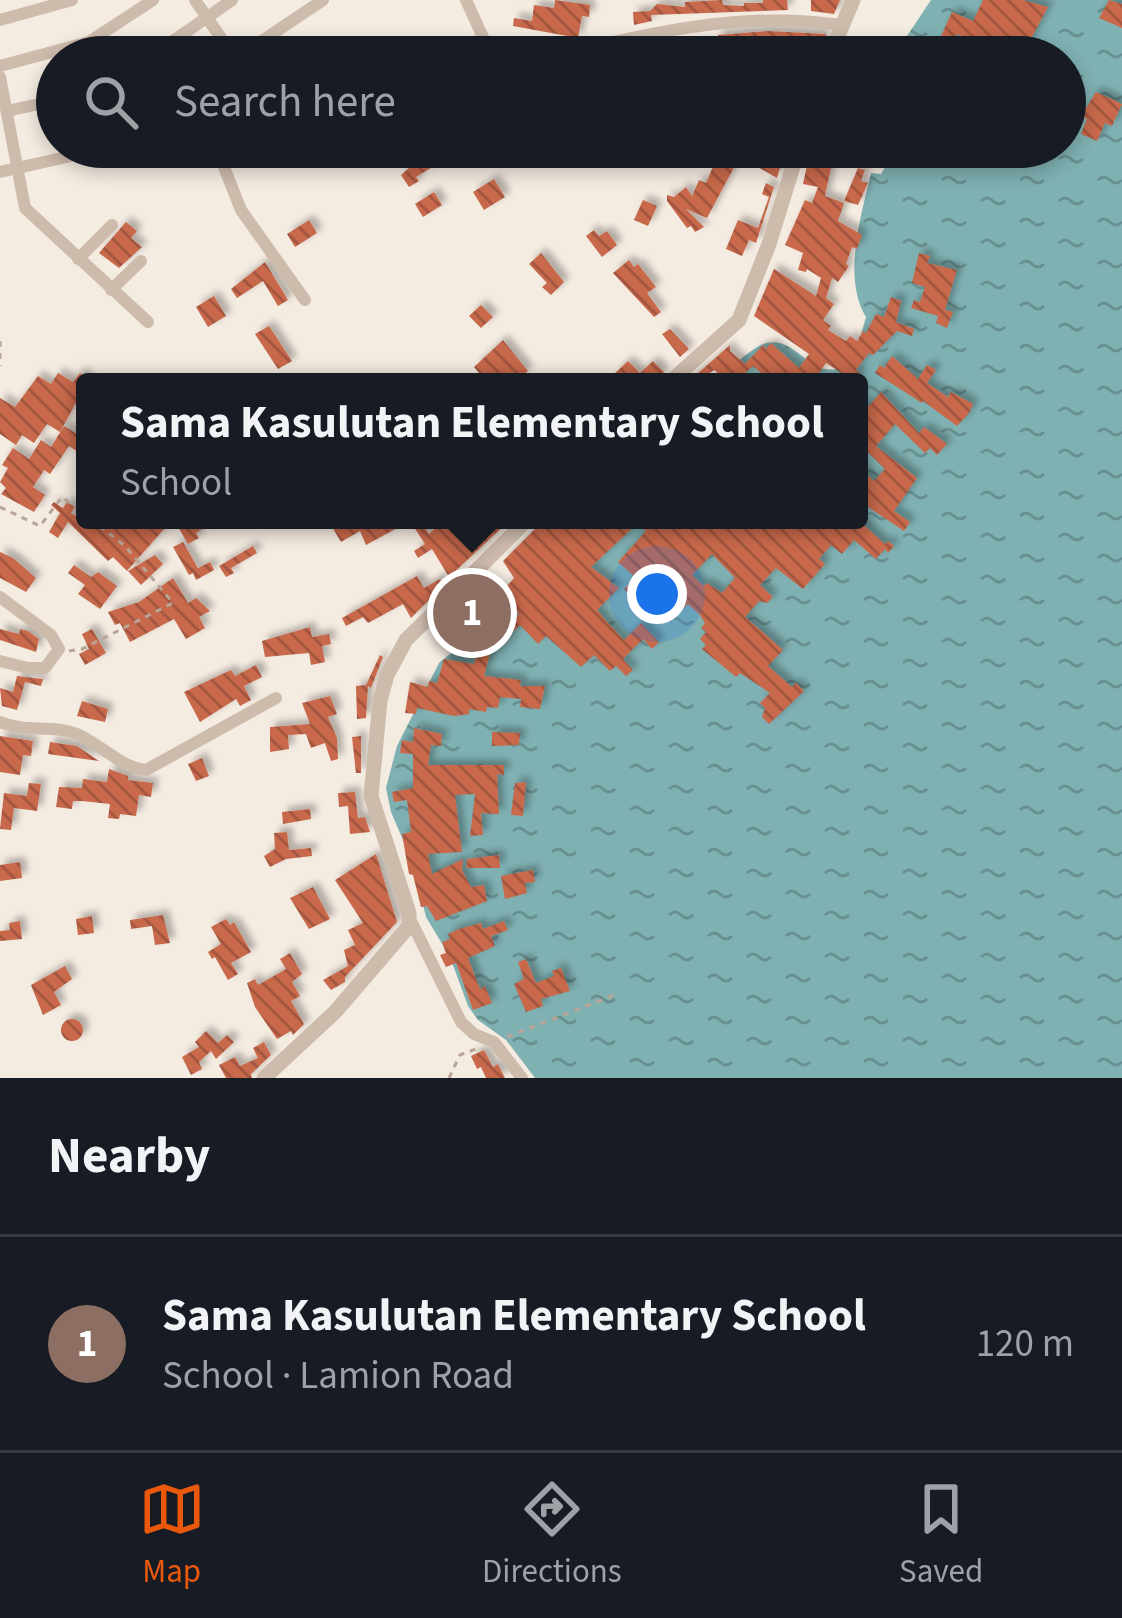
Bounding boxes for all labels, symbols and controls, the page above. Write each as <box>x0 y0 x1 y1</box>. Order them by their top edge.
search box <box>36 36 1086 168</box>
icon: search <box>78 69 144 135</box>
text: Search here <box>174 70 396 134</box>
popup <box>76 373 868 529</box>
text: Sama Kasulutan Elementary School <box>120 391 824 455</box>
text: School <box>120 455 232 511</box>
your location <box>627 564 687 624</box>
pin: 1 <box>433 568 511 658</box>
text: Nearby <box>48 1120 210 1192</box>
text: Sama Kasulutan Elementary School <box>162 1284 866 1348</box>
text: 1 <box>77 1316 97 1372</box>
text: 120 m <box>976 1316 1074 1372</box>
text: School · Lamion Road <box>162 1348 514 1404</box>
tab: Map <box>139 1476 205 1595</box>
tab: Directions <box>482 1476 622 1595</box>
tab: Saved <box>899 1476 983 1595</box>

